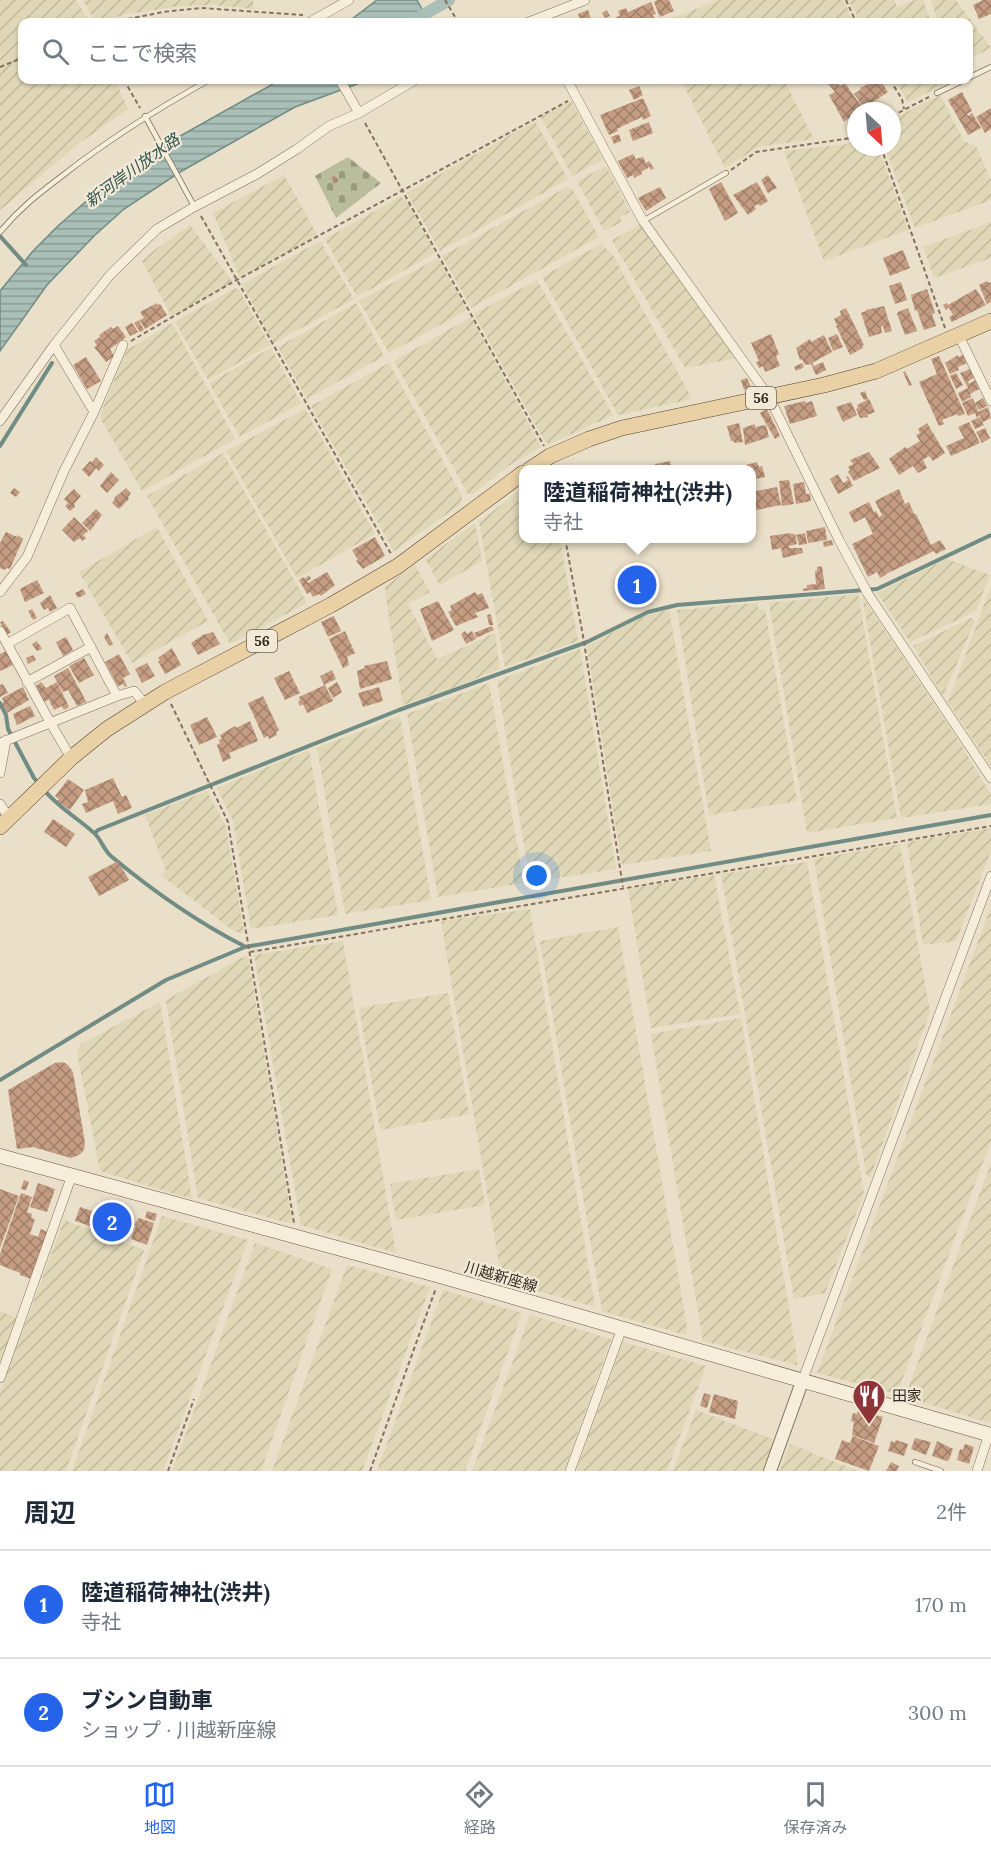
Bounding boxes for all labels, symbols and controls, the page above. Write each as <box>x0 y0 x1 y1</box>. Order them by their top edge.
search box <box>18 18 973 84</box>
icon: search <box>39 35 72 68</box>
text: ここで検索 <box>87 39 197 67</box>
north arrow <box>847 102 901 156</box>
water label: 新河岸川放水路 <box>81 128 185 211</box>
road number: 56 <box>746 387 776 409</box>
popup <box>519 465 756 543</box>
text: 陸道稲荷神社(渋井) <box>543 478 732 506</box>
text: 寺社 <box>543 509 583 534</box>
pin: 1 <box>618 562 656 608</box>
road number: 56 <box>247 630 277 652</box>
your location <box>522 861 551 890</box>
pin: 2 <box>92 1200 132 1244</box>
street label: 川越新座線 <box>462 1257 540 1296</box>
restaurant icon: 田家 <box>851 1378 887 1425</box>
place label: 田家 <box>892 1386 922 1405</box>
text: 周辺 <box>24 1496 76 1529</box>
text: 2件 <box>936 1499 967 1524</box>
text: 陸道稲荷神社(渋井) <box>81 1578 270 1606</box>
text: 1 <box>39 1592 48 1617</box>
text: 170 m <box>915 1592 967 1617</box>
text: 寺社 <box>81 1609 121 1634</box>
text: ブシン自動車 <box>81 1686 213 1714</box>
text: 2 <box>38 1700 49 1725</box>
text: 300 m <box>908 1700 967 1725</box>
text: ショップ · 川越新座線 <box>81 1717 277 1742</box>
tab: 地図 <box>143 1778 176 1838</box>
tab: 経路 <box>463 1778 496 1838</box>
tab: 保存済み <box>783 1778 847 1838</box>

